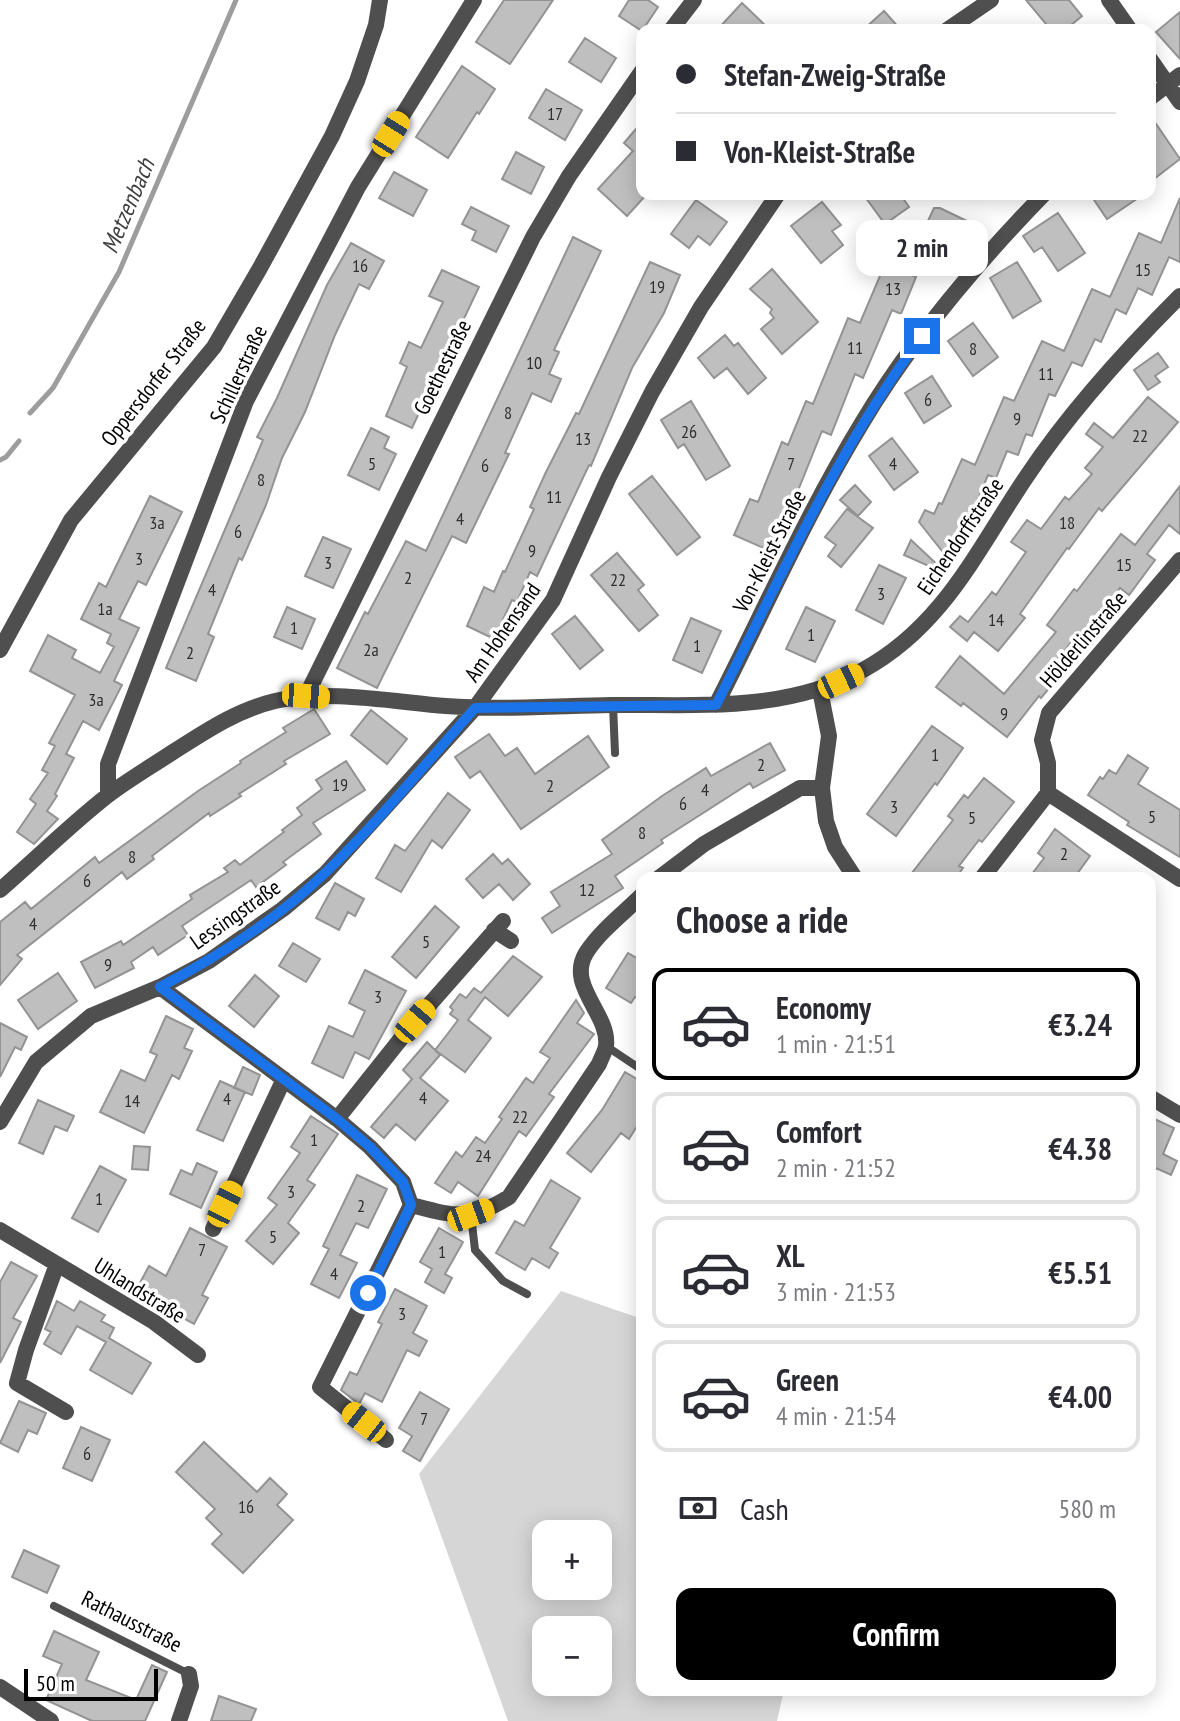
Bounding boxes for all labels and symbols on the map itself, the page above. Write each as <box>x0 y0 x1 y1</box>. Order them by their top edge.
house number: 17 <box>547 102 563 125</box>
car <box>368 107 414 161</box>
water label: Metzenbach <box>94 153 162 258</box>
callout: 2 min <box>856 220 988 276</box>
house number: 16 <box>352 254 368 277</box>
house number: 15 <box>1135 258 1151 281</box>
house number: 19 <box>649 275 665 298</box>
house number: 13 <box>885 277 901 300</box>
street label: Oppersdorfer Straße <box>94 313 212 451</box>
street label: Goethestraße <box>407 315 477 419</box>
route end <box>904 318 940 354</box>
street label: Schillerstraße <box>203 320 273 428</box>
house number: 11 <box>847 336 863 359</box>
house number: 8 <box>969 337 977 360</box>
house number: 10 <box>526 351 542 374</box>
house number: 11 <box>1038 362 1054 385</box>
house number: 6 <box>924 388 932 411</box>
house number: 8 <box>504 401 512 424</box>
house number: 9 <box>1013 407 1021 430</box>
house number: 26 <box>681 420 697 443</box>
house number: 22 <box>1132 424 1148 447</box>
house number: 13 <box>575 427 591 450</box>
house number: 5 <box>368 452 376 475</box>
house number: 7 <box>787 452 795 475</box>
house number: 4 <box>889 452 897 475</box>
house number: 6 <box>481 454 489 477</box>
house number: 8 <box>257 468 265 491</box>
street label: Eichendorffstraße <box>911 472 1009 600</box>
house number: 11 <box>546 485 562 508</box>
street label: Von-Kleist-Straße <box>726 485 812 618</box>
house number: 4 <box>456 507 464 530</box>
house number: 3a <box>149 511 165 534</box>
house number: 18 <box>1059 511 1075 534</box>
house number: 6 <box>234 520 242 543</box>
house number: 9 <box>528 539 536 562</box>
house number: 3 <box>135 547 143 570</box>
house number: 3 <box>324 551 332 574</box>
house number: 15 <box>1116 553 1132 576</box>
house number: 2 <box>404 566 412 589</box>
house number: 22 <box>610 568 626 591</box>
street label: Am Hohensand <box>458 577 546 687</box>
house number: 4 <box>208 578 216 601</box>
house number: 3 <box>877 582 885 605</box>
street label: Hölderlinstraße <box>1033 585 1133 693</box>
house number: 1a <box>97 597 113 620</box>
house number: 14 <box>988 608 1004 631</box>
house number: 1 <box>290 616 298 639</box>
house number: 1 <box>807 623 815 646</box>
house number: 1 <box>693 634 701 657</box>
house number: 2a <box>363 638 379 661</box>
house number: 2 <box>186 641 194 664</box>
car <box>814 660 868 702</box>
car <box>281 682 331 710</box>
house number: 3a <box>88 688 104 711</box>
house number: 9 <box>1000 702 1008 725</box>
house number: 1 <box>931 743 939 766</box>
house number: 2 <box>757 753 765 776</box>
house number: 19 <box>332 773 348 796</box>
house number: 2 <box>546 774 554 797</box>
house number: 4 <box>701 778 709 801</box>
house number: 6 <box>679 792 687 815</box>
house number: 3 <box>890 795 898 818</box>
house number: 5 <box>1148 805 1156 828</box>
house number: 5 <box>968 806 976 829</box>
house number: 8 <box>638 821 646 844</box>
house number: 2 <box>1060 842 1068 865</box>
house number: 8 <box>128 845 136 868</box>
house number: 6 <box>83 869 91 892</box>
street label: Lessingstraße <box>184 873 286 955</box>
house number: 12 <box>579 878 595 901</box>
house number: 4 <box>29 912 37 935</box>
house number: 5 <box>422 930 430 953</box>
house number: 9 <box>104 953 112 976</box>
house number: 3 <box>374 985 382 1008</box>
car <box>390 995 440 1047</box>
house number: 4 <box>419 1086 427 1109</box>
house number: 4 <box>223 1087 231 1110</box>
house number: 14 <box>124 1089 140 1112</box>
house number: 22 <box>512 1105 528 1128</box>
house number: 1 <box>310 1128 318 1151</box>
house number: 24 <box>475 1144 491 1167</box>
car <box>204 1177 246 1231</box>
house number: 3 <box>287 1180 295 1203</box>
house number: 1 <box>95 1187 103 1210</box>
house number: 2 <box>357 1194 365 1217</box>
car <box>444 1196 498 1234</box>
house number: 5 <box>269 1225 277 1248</box>
house number: 7 <box>198 1238 206 1261</box>
house number: 1 <box>438 1240 446 1263</box>
street label: Uhlandstraße <box>89 1251 191 1329</box>
house number: 4 <box>330 1262 338 1285</box>
route start <box>350 1275 386 1311</box>
house number: 3 <box>398 1302 406 1325</box>
car <box>338 1398 390 1446</box>
house number: 7 <box>420 1407 428 1430</box>
house number: 6 <box>83 1442 91 1465</box>
house number: 16 <box>238 1495 254 1518</box>
street label: Rathausstraße <box>77 1584 187 1658</box>
scale bar <box>24 1665 158 1701</box>

